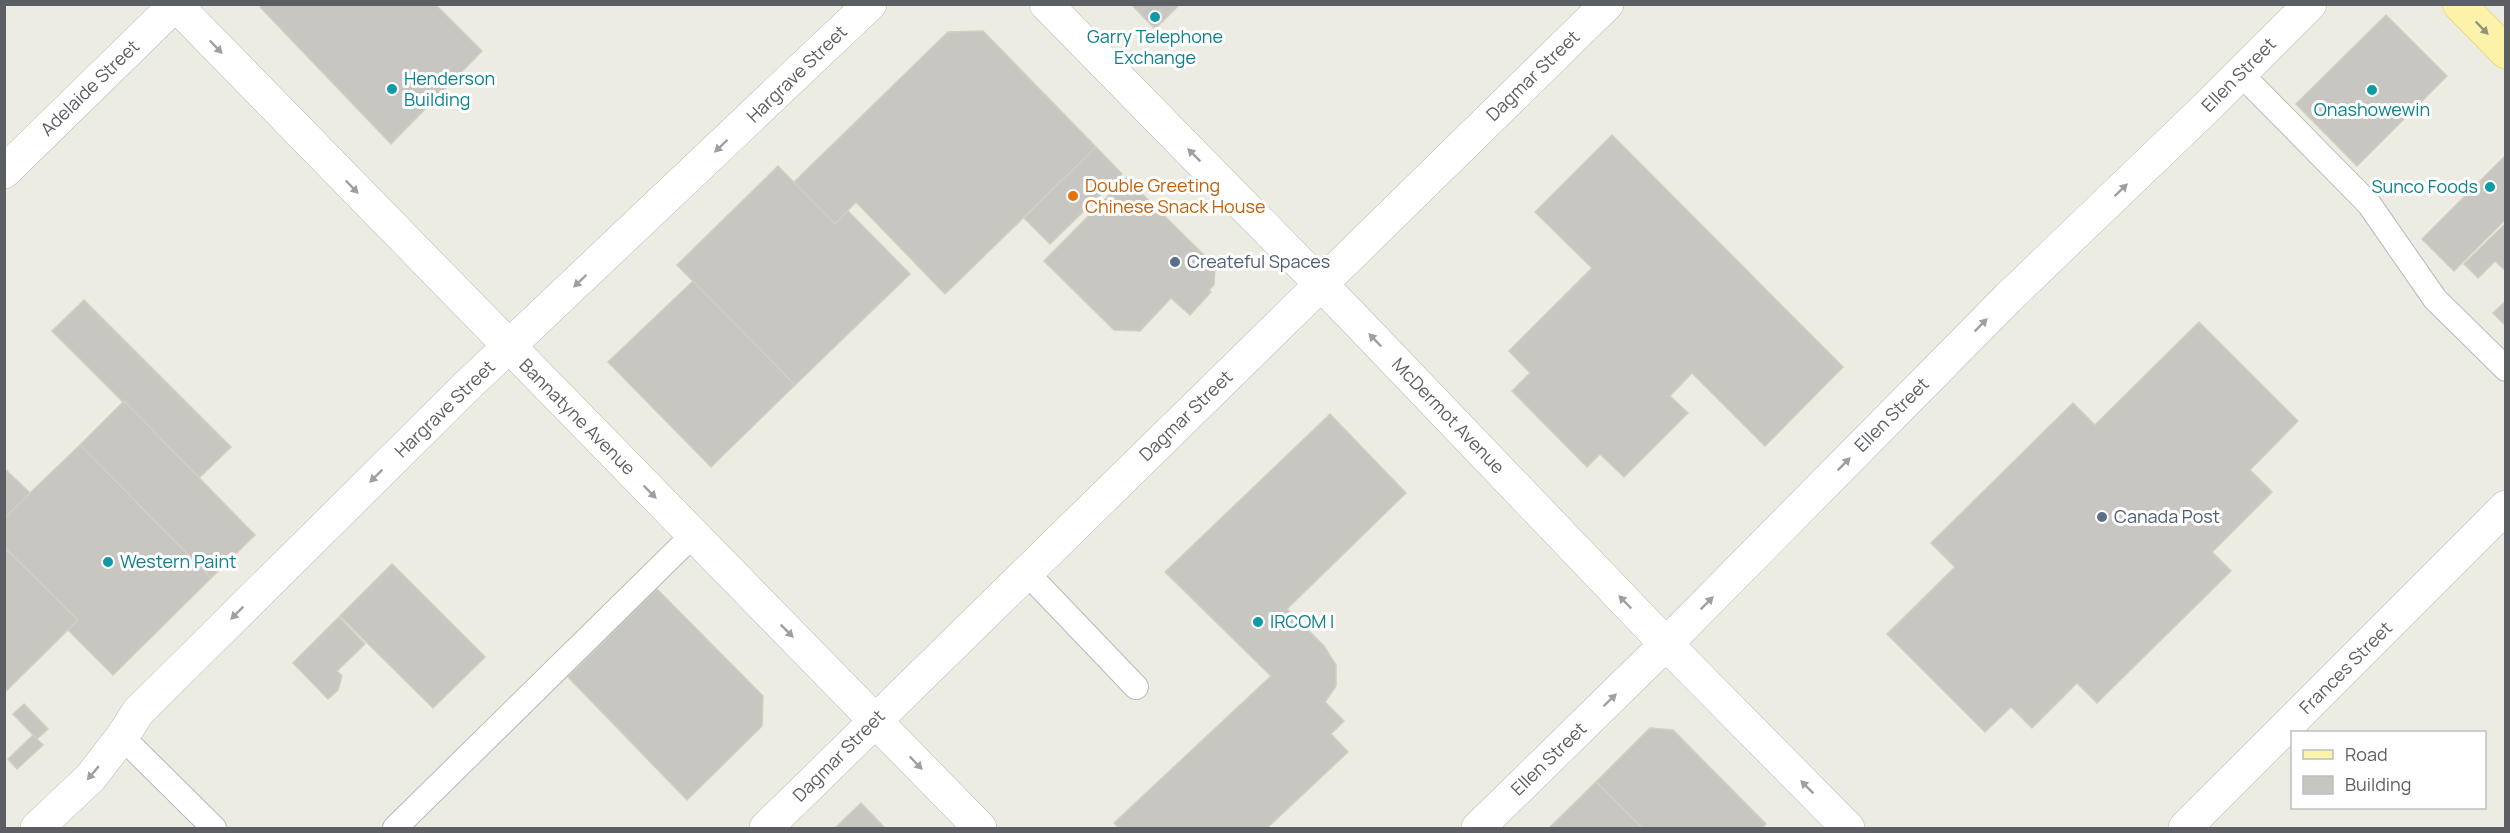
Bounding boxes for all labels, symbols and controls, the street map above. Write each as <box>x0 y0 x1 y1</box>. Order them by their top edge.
marker: Garry Telephone Exchange <box>1148 10 1162 24</box>
street label: Hargrave Street <box>741 19 852 127</box>
one-way arrow <box>2475 21 2489 35</box>
place label: Garry Telephone Exchange <box>1087 24 1223 69</box>
street label: Dagmar Street <box>1480 25 1584 126</box>
street label: Ellen Street <box>2196 32 2281 117</box>
street label: Adelaide Street <box>35 34 144 141</box>
one-way arrow <box>209 40 223 54</box>
place label: Henderson Building <box>404 66 495 111</box>
marker: Henderson Building <box>385 82 399 96</box>
marker: Onashowewin <box>2365 83 2379 97</box>
place label: Onashowewin <box>2314 97 2430 121</box>
one-way arrow <box>714 139 728 153</box>
one-way arrow <box>1188 149 1202 163</box>
place label: Double Greeting Chinese Snack House <box>1085 173 1265 218</box>
place label: Sunco Foods <box>2371 174 2478 198</box>
one-way arrow <box>345 180 359 194</box>
marker: Sunco Foods <box>2483 180 2497 194</box>
one-way arrow <box>2114 183 2129 197</box>
marker: Double Greeting Chinese Snack House <box>1066 189 1080 203</box>
place label: Createful Spaces <box>1187 249 1330 273</box>
marker: Createful Spaces <box>1168 255 1182 269</box>
one-way arrow <box>572 274 587 288</box>
one-way arrow <box>1974 319 1988 333</box>
one-way arrow <box>1368 333 1382 347</box>
street label: McDermot Avenue <box>1387 352 1510 478</box>
street label: Bannatyne Avenue <box>514 353 641 480</box>
street label: Hargrave Street <box>389 354 500 462</box>
street label: Dagmar Street <box>1133 365 1237 466</box>
street label: Ellen Street <box>1849 372 1934 457</box>
one-way arrow <box>1837 458 1851 472</box>
one-way arrow <box>370 469 384 483</box>
one-way arrow <box>643 484 657 499</box>
place label: Canada Post <box>2114 504 2220 528</box>
marker: Canada Post <box>2095 510 2109 524</box>
place label: Western Paint <box>120 549 236 573</box>
marker: Western Paint <box>101 555 115 569</box>
one-way arrow <box>1700 595 1714 610</box>
one-way arrow <box>1619 596 1633 610</box>
one-way arrow <box>231 606 245 620</box>
place label: IRCOM I <box>1270 609 1334 633</box>
marker: IRCOM I <box>1251 615 1265 629</box>
street label: Frances Street <box>2294 616 2397 719</box>
one-way arrow <box>779 623 793 637</box>
one-way arrow <box>1602 693 1616 707</box>
street label: Dagmar Street <box>787 704 890 807</box>
street label: Ellen Street <box>1505 716 1591 800</box>
legend <box>2291 731 2486 809</box>
text: Road <box>2345 742 2388 766</box>
one-way arrow <box>908 755 922 769</box>
one-way arrow <box>87 765 100 780</box>
text: Building <box>2345 772 2411 796</box>
one-way arrow <box>1801 780 1815 794</box>

